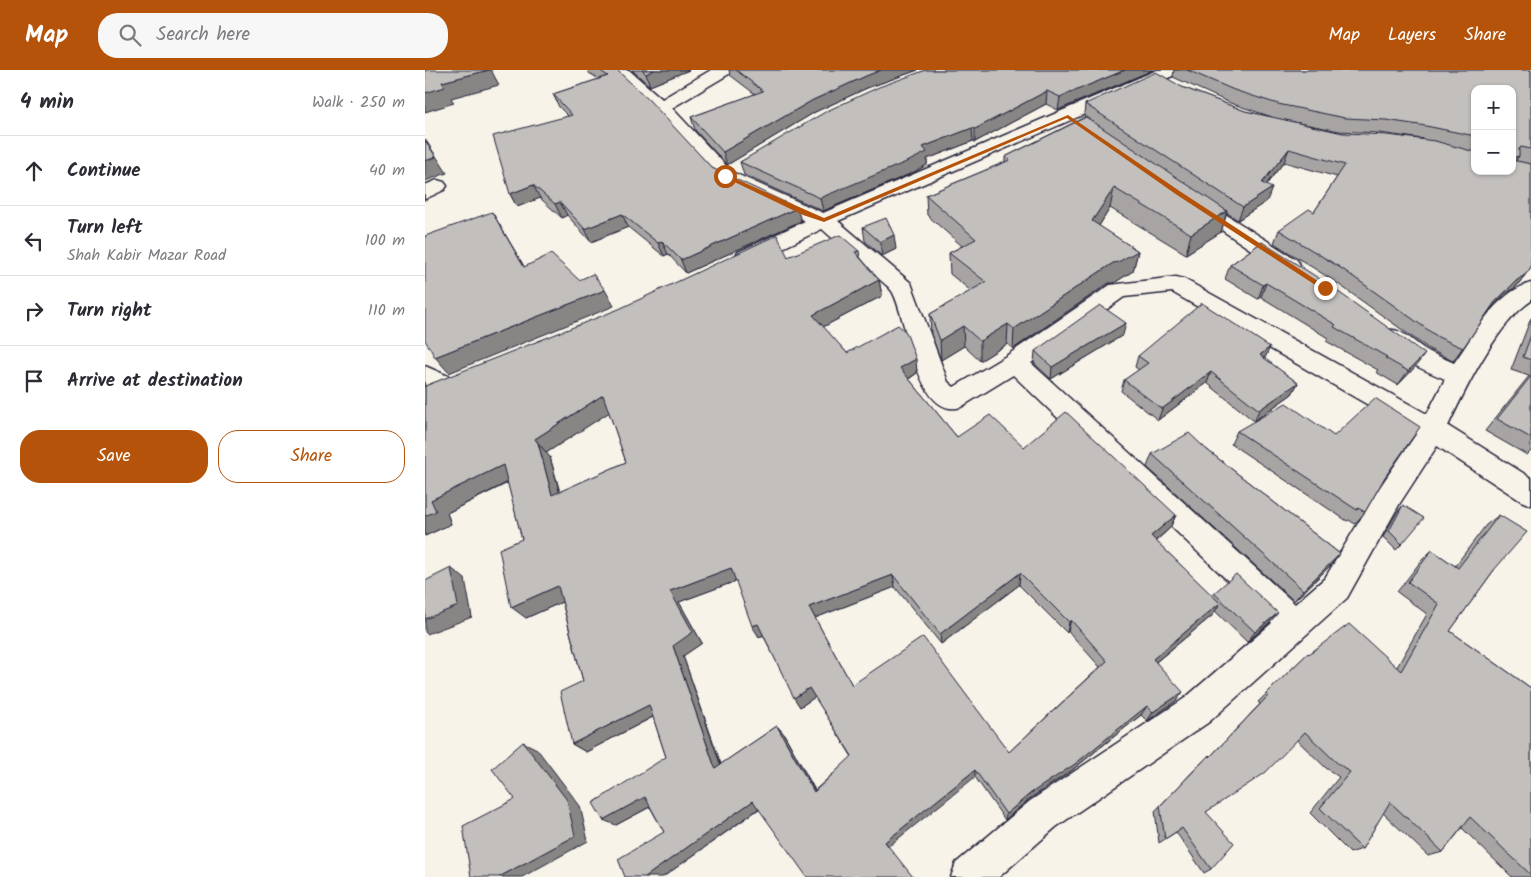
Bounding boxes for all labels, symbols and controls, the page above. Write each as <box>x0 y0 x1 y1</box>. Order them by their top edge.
search box <box>98 13 448 58</box>
text: Map <box>25 16 68 55</box>
text: Search here <box>156 20 250 50</box>
icon: search <box>116 21 144 49</box>
text: Map <box>1329 21 1360 50</box>
text: Layers <box>1388 21 1436 50</box>
text: Share <box>1464 21 1506 50</box>
map controls <box>1471 85 1516 175</box>
button: + <box>1471 85 1516 130</box>
text: 4 min <box>20 86 74 119</box>
text: Walk · 250 m <box>312 90 405 115</box>
button: − <box>1471 130 1516 175</box>
text: Continue <box>67 156 140 186</box>
icon: ahead <box>20 157 48 185</box>
text: 40 m <box>369 158 405 183</box>
route start <box>714 165 737 188</box>
text: Turn left <box>67 213 142 243</box>
icon: left <box>20 227 48 255</box>
text: 100 m <box>365 228 405 253</box>
text: Shah Kabir Mazar Road <box>67 243 226 268</box>
route end <box>1314 277 1337 300</box>
text: Turn right <box>67 296 152 326</box>
icon: right <box>20 297 48 325</box>
text: 110 m <box>368 298 405 323</box>
text: Arrive at destination <box>67 366 243 396</box>
icon: arrive <box>20 367 48 395</box>
button: Save <box>20 430 208 483</box>
button: Share <box>218 430 405 483</box>

